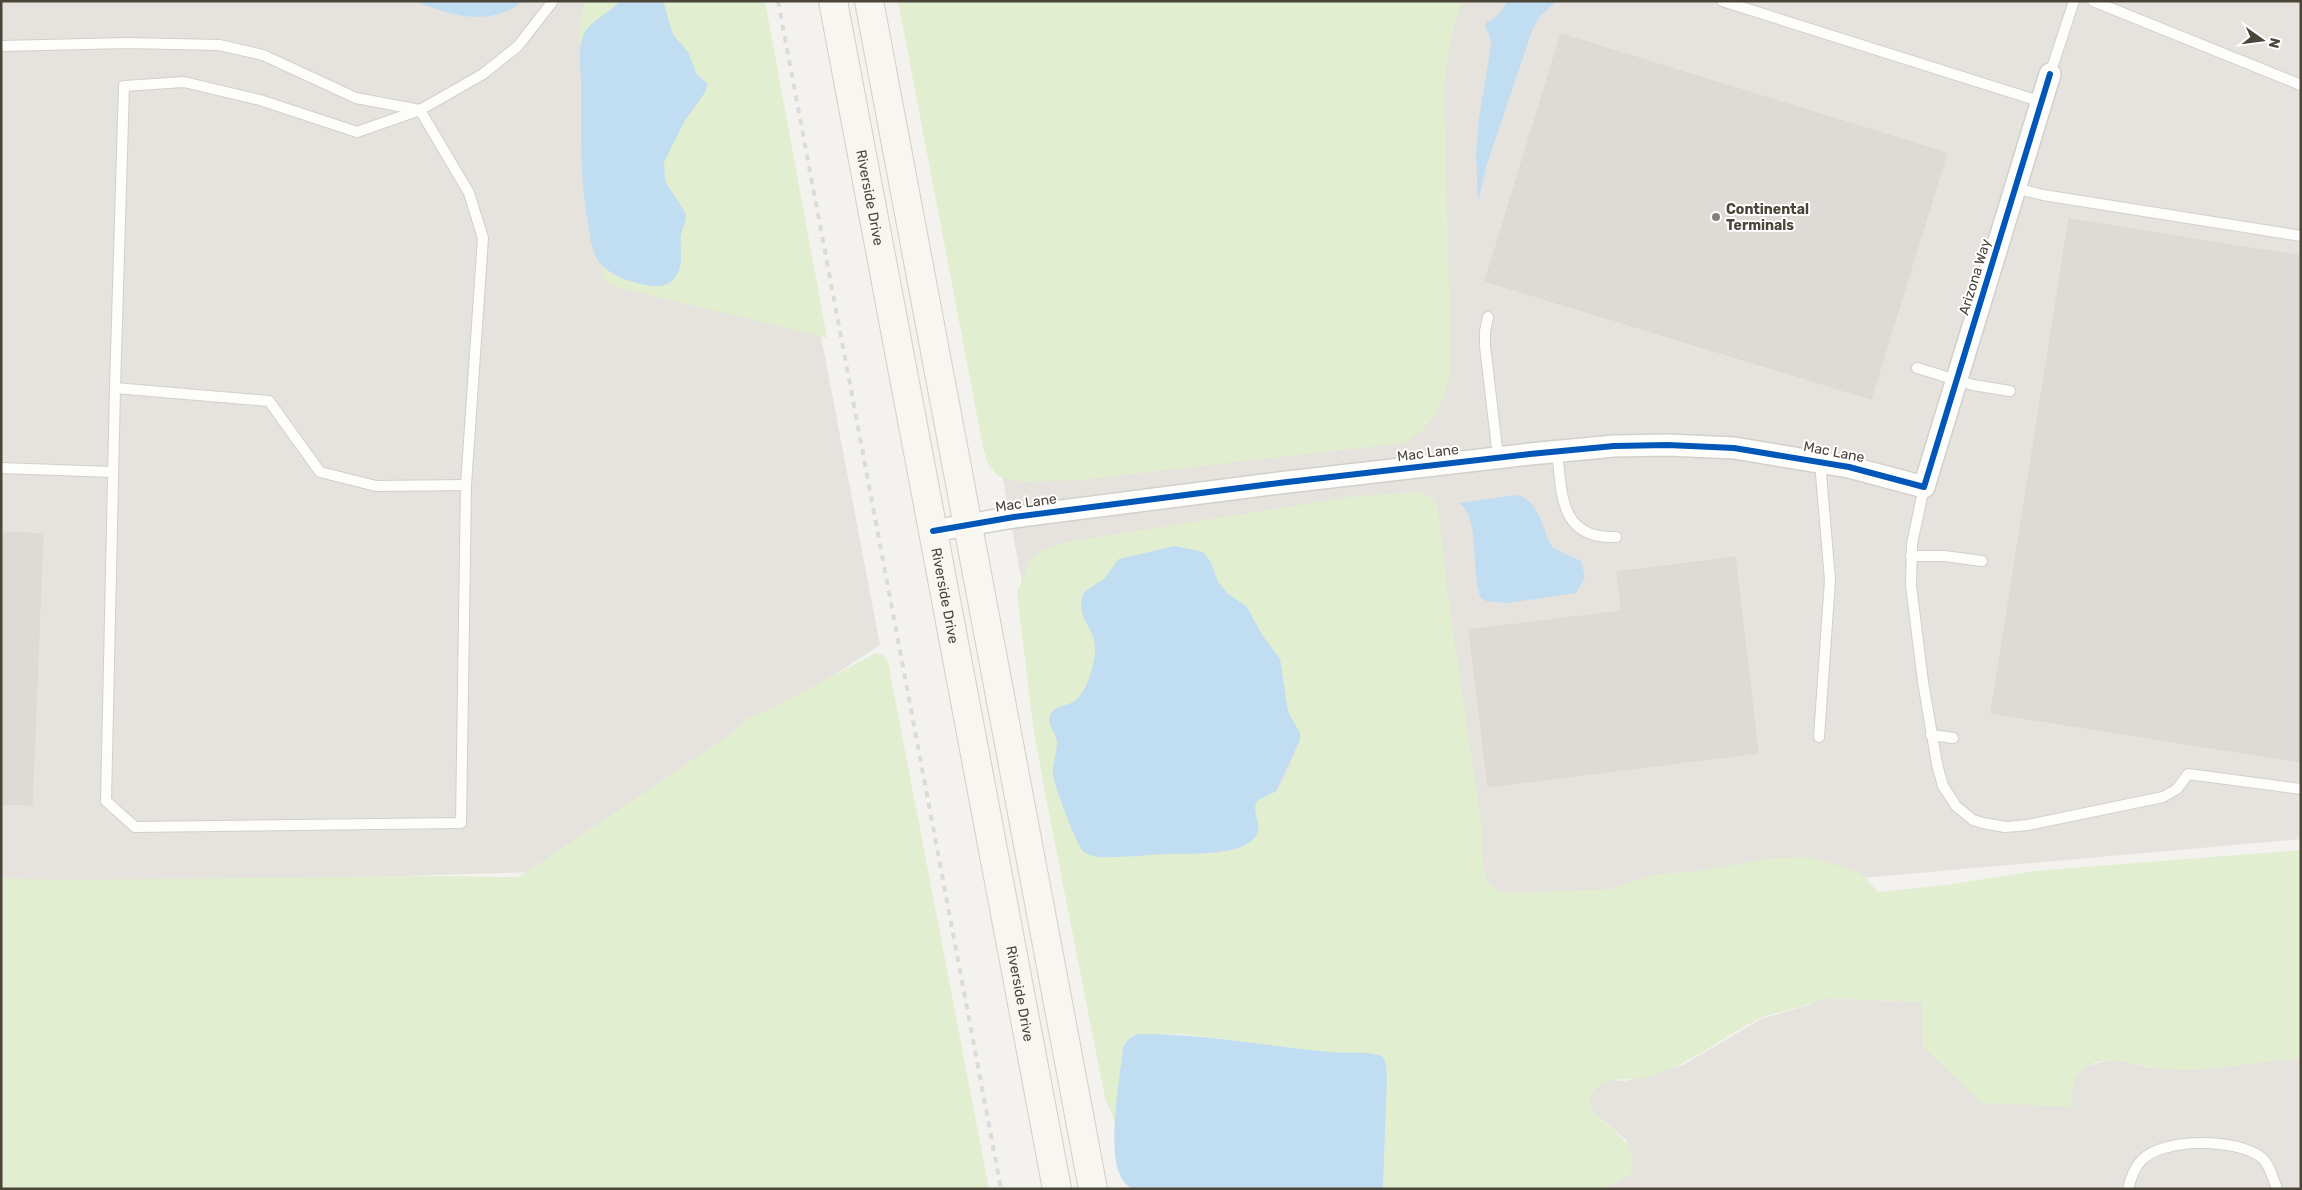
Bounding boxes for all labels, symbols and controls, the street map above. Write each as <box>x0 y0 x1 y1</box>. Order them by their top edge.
north arrow <box>2237 15 2287 65</box>
text: N <box>2265 36 2284 50</box>
street label: Riverside Drive <box>853 148 887 247</box>
place label: Continental Terminals <box>1726 201 1809 234</box>
marker: Continental Terminals <box>1710 211 1722 223</box>
street label: Arizona Way <box>1955 237 1995 317</box>
street label: Mac Lane <box>1802 438 1866 466</box>
street label: Mac Lane <box>1396 441 1460 465</box>
street label: Mac Lane <box>994 490 1058 516</box>
street label: Riverside Drive <box>928 546 962 645</box>
street label: Riverside Drive <box>1003 944 1038 1043</box>

